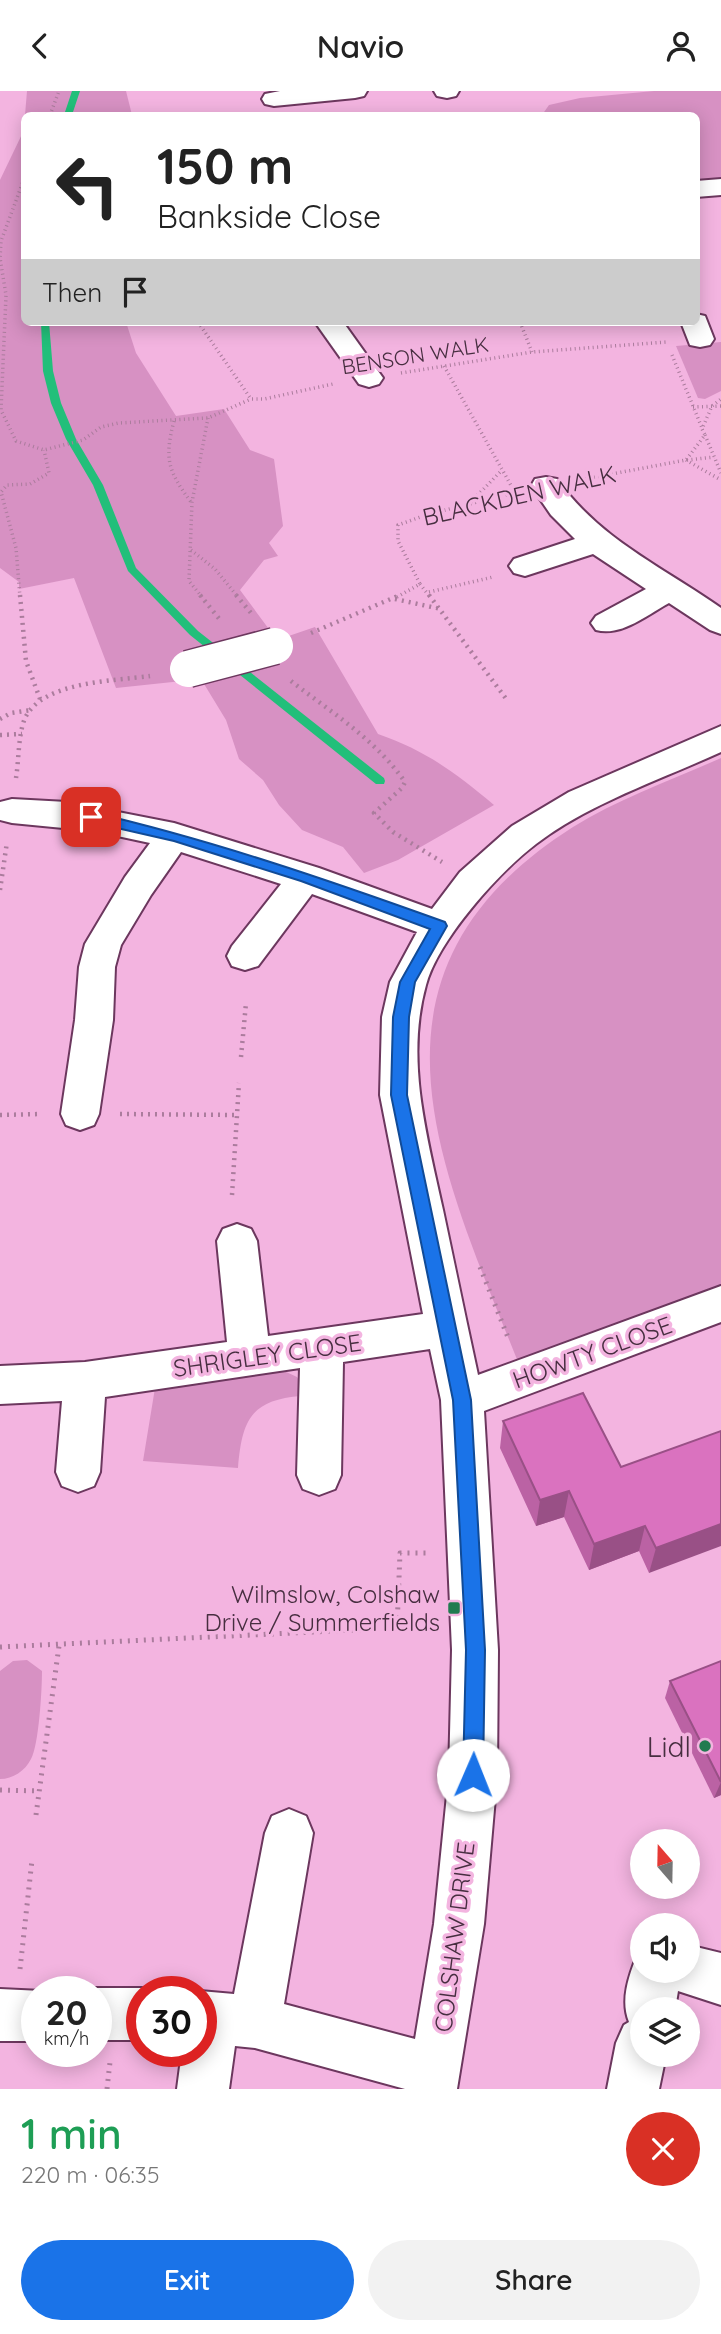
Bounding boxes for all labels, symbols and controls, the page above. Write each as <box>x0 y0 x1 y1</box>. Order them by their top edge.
text: Navio <box>317 26 404 66</box>
icon: back <box>21 27 59 65</box>
icon: person <box>662 27 700 65</box>
text: 150 m <box>157 135 293 196</box>
icon: left <box>42 140 133 231</box>
text: Bankside Close <box>157 196 381 236</box>
icon: arrive <box>116 273 154 311</box>
text: Then <box>42 276 102 309</box>
street label: BENSON WALK <box>340 331 490 379</box>
street label: BLACKDEN WALK <box>419 458 619 532</box>
pin <box>61 787 121 847</box>
icon: arrive <box>72 798 110 836</box>
street label: HOWTY CLOSE <box>508 1309 676 1395</box>
street label: SHRIGLEY CLOSE <box>171 1327 363 1383</box>
place label: Wilmslow, Colshaw Drive / Summerfields <box>204 1579 440 1637</box>
marker: Wilmslow, Colshaw Drive / Summerfields <box>446 1600 462 1616</box>
place label: Lidl <box>647 1729 691 1764</box>
position arrow <box>436 1738 510 1812</box>
marker: Lidl <box>697 1738 713 1754</box>
north arrow <box>630 1829 700 1899</box>
map controls <box>630 1829 700 2067</box>
street label: COLSHAW DRIVE <box>427 1840 481 2034</box>
button: sound <box>630 1913 700 1983</box>
speed limit sign: 30 <box>126 1976 217 2067</box>
text: 20 <box>46 1990 87 2034</box>
button: layers <box>630 1997 700 2067</box>
text: km/h <box>44 2027 89 2050</box>
text: 1 min <box>21 2107 122 2160</box>
button: close <box>626 2112 700 2186</box>
text: 220 m · 06:35 <box>21 2160 159 2189</box>
button: Exit <box>21 2240 354 2320</box>
button: Share <box>368 2240 700 2320</box>

